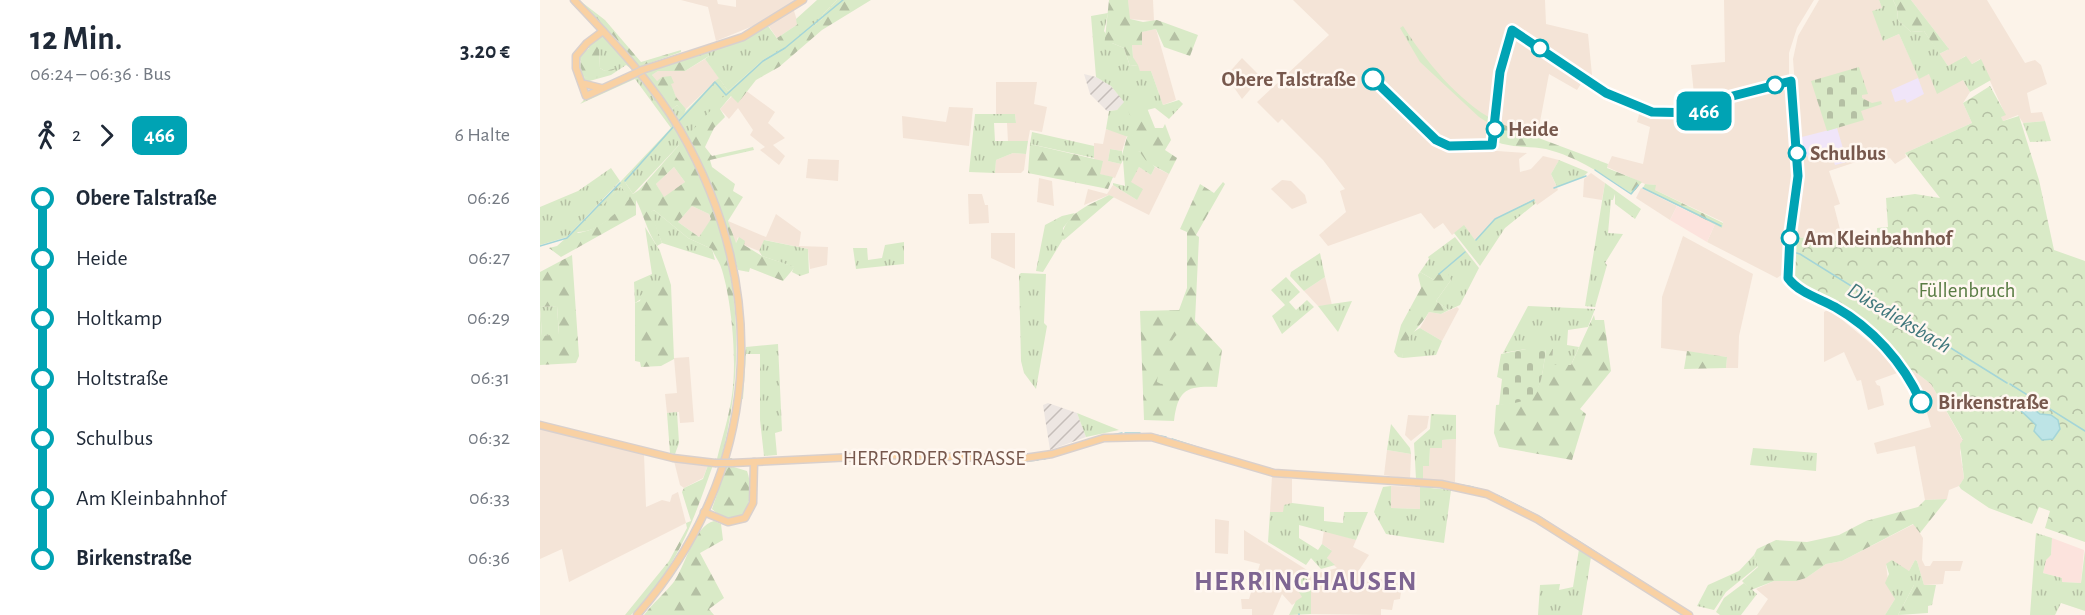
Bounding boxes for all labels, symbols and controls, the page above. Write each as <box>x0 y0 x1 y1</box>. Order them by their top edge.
text: 12 Min. <box>30 23 122 56</box>
unlabelled marker <box>1531 39 1549 57</box>
text: 3.20 € <box>460 40 510 62</box>
text: 06:24 – 06:36 · Bus <box>30 64 171 84</box>
marker: Obere Talstraße <box>1362 68 1384 90</box>
place label: Obere Talstraße <box>1222 69 1356 90</box>
unlabelled marker <box>1766 76 1784 94</box>
line badge: 466 <box>1670 92 1738 130</box>
text: 466 <box>1689 101 1719 122</box>
icon: walk <box>30 119 63 152</box>
icon: forward <box>90 119 123 152</box>
place label: Heide <box>1508 119 1559 140</box>
marker: Heide <box>1486 120 1504 138</box>
text: 2 <box>72 125 81 145</box>
text: 466 <box>144 125 175 146</box>
text: 6 Halte <box>455 125 510 145</box>
place label: Schulbus <box>1810 143 1886 164</box>
marker: Schulbus <box>1788 144 1806 162</box>
text: Obere Talstraße <box>76 187 217 209</box>
text: 06:26 <box>467 188 510 208</box>
place label: Am Kleinbahnhof <box>1804 228 1954 249</box>
marker: Am Kleinbahnhof <box>1781 229 1799 247</box>
text: Heide <box>76 247 128 269</box>
text: 06:27 <box>468 248 510 268</box>
water label: Düsedieksbach <box>1844 278 1955 357</box>
park label: Füllenbruch <box>1919 280 2015 301</box>
text: Holtkamp <box>76 307 162 329</box>
text: 06:29 <box>467 308 510 328</box>
text: Holtstraße <box>76 367 168 389</box>
text: 06:31 <box>470 368 510 388</box>
marker: Birkenstraße <box>1910 391 1932 413</box>
place label: Birkenstraße <box>1938 392 2049 413</box>
text: Schulbus <box>76 427 153 449</box>
text: 06:32 <box>468 428 510 448</box>
street label: HERFORDER STRASSE <box>843 448 1025 469</box>
text: Am Kleinbahnhof <box>76 487 227 509</box>
text: 06:33 <box>469 488 510 508</box>
text: Birkenstraße <box>76 547 192 569</box>
text: 06:36 <box>468 548 510 568</box>
district label: HERRINGHAUSEN <box>1194 568 1418 595</box>

